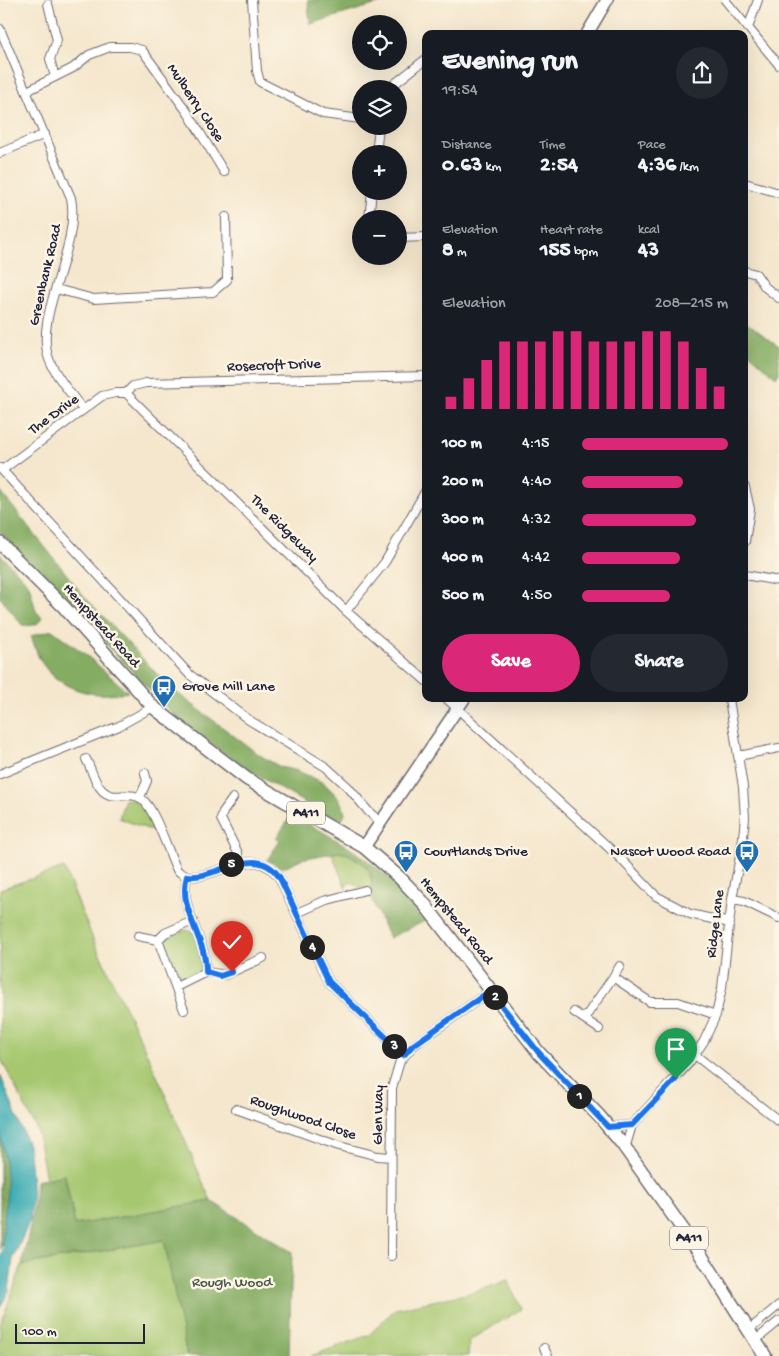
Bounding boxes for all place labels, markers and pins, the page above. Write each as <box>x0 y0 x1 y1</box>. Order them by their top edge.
bus stop icon: Grove Mill Lane <box>151 674 177 708</box>
place label: Grove Mill Lane <box>182 678 275 696</box>
bus stop icon: Courtlands Drive <box>393 839 419 873</box>
bus stop icon: Nascot Wood Road <box>734 839 760 873</box>
place label: Courtlands Drive <box>424 843 528 861</box>
place label: Nascot Wood Road <box>610 843 731 861</box>
pin: 5 <box>218 852 244 876</box>
pin <box>211 921 253 972</box>
pin: 4 <box>300 934 324 960</box>
pin: 2 <box>482 984 508 1010</box>
pin <box>655 1028 697 1079</box>
pin: 3 <box>382 1034 406 1058</box>
pin: 1 <box>566 1084 592 1108</box>

